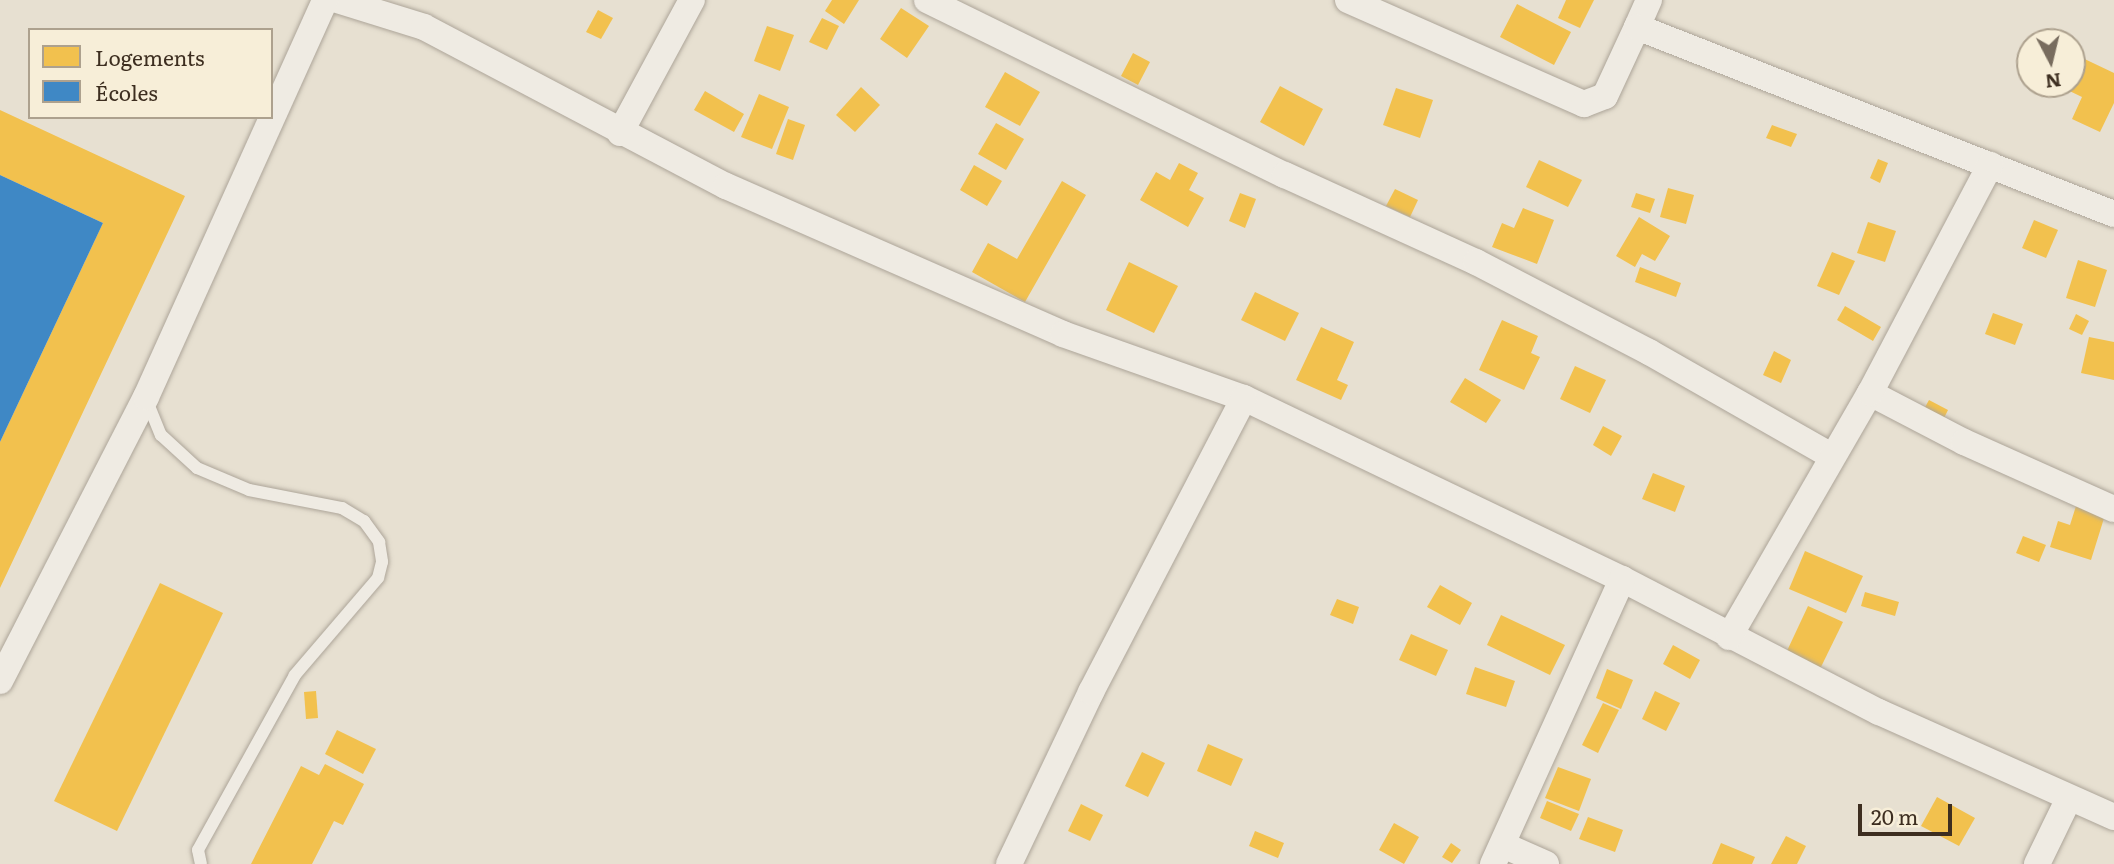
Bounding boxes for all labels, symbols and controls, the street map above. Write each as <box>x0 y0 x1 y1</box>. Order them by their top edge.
legend <box>28 28 273 119</box>
north arrow <box>2016 28 2086 98</box>
text: Logements <box>95 41 204 72</box>
text: N <box>2044 67 2063 97</box>
text: Écoles <box>95 76 158 107</box>
scale bar <box>1862 790 1956 834</box>
text: 20 m <box>1871 800 1918 831</box>

